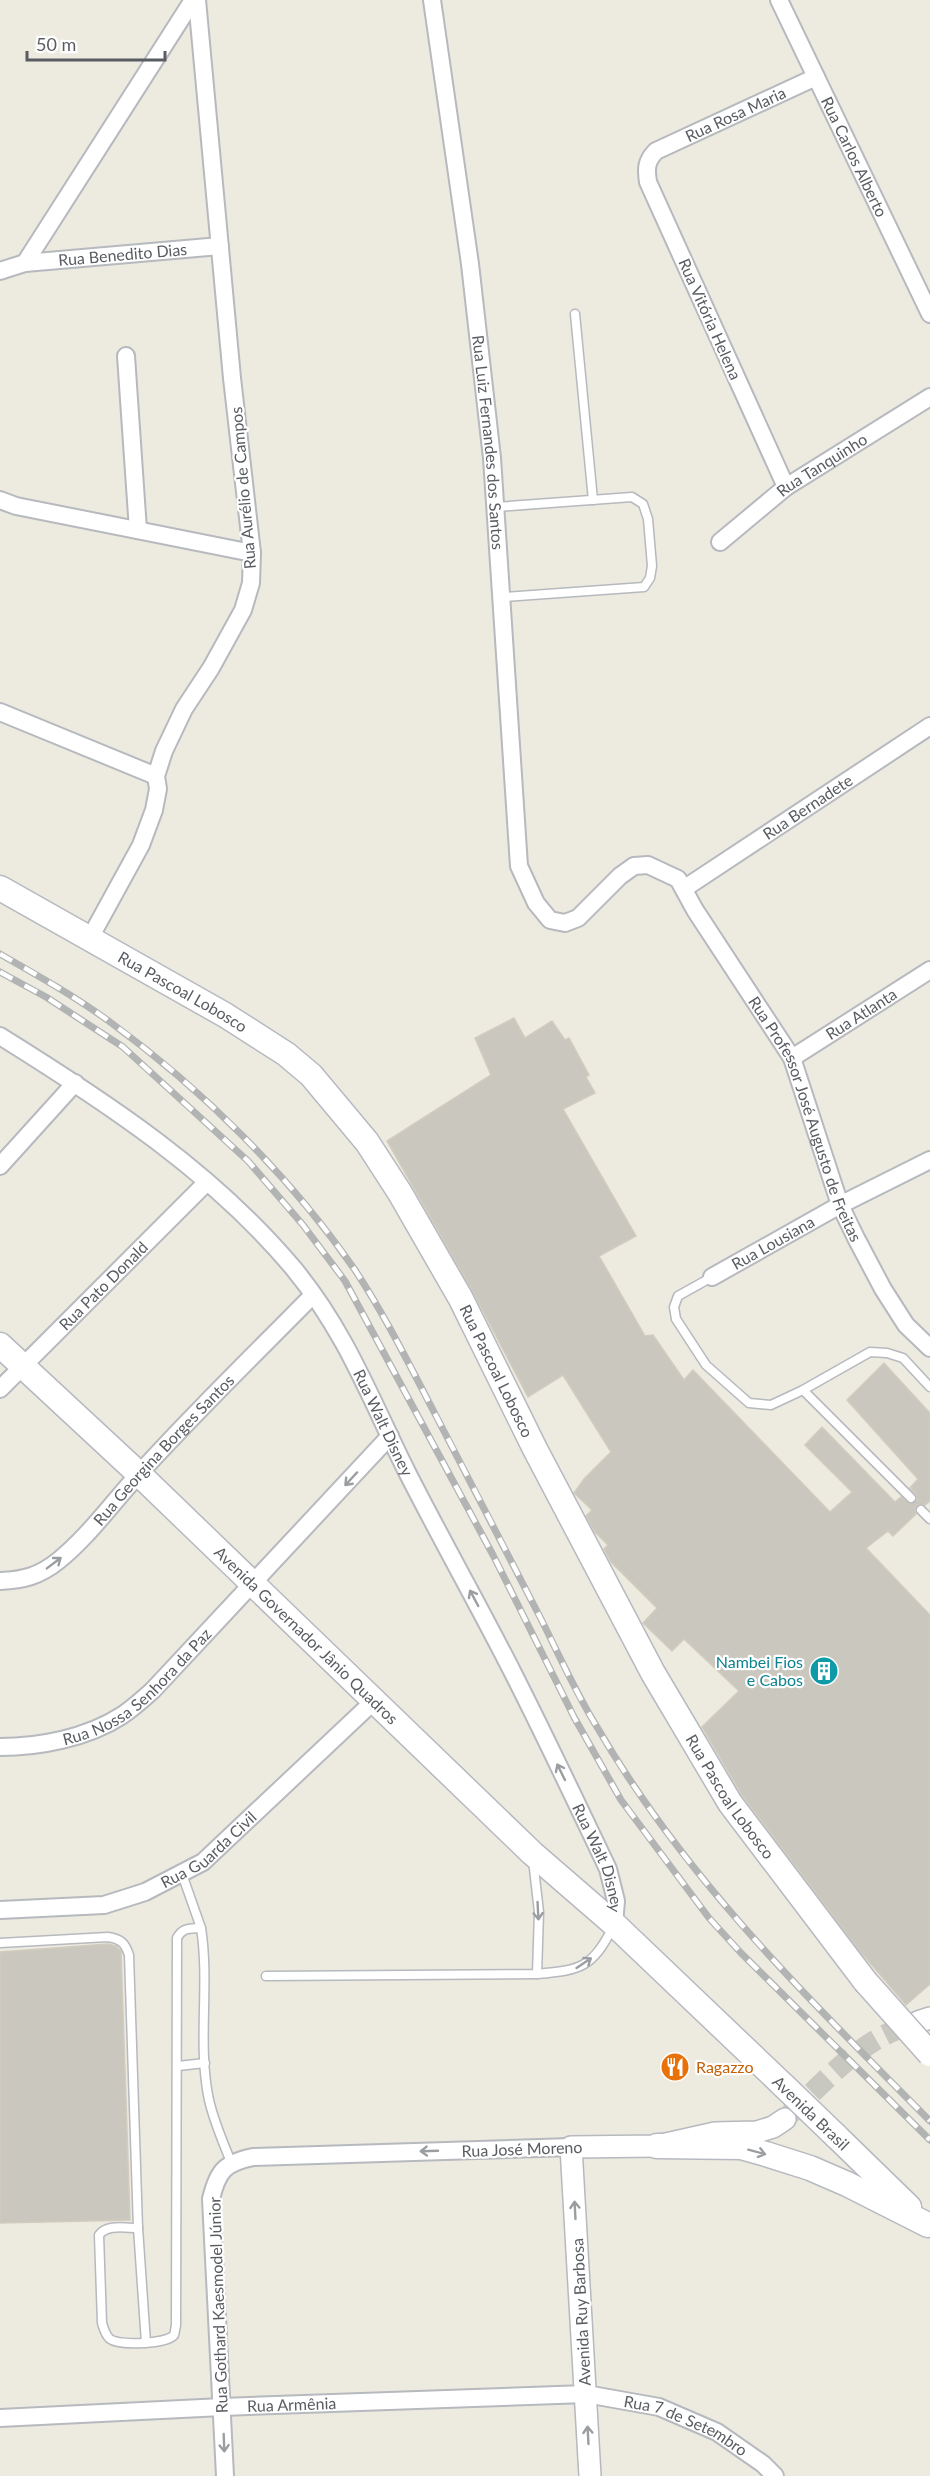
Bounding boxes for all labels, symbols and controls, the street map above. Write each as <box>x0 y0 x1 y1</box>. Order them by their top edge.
scale bar <box>27 24 165 62</box>
text: 50 m <box>36 33 76 55</box>
street label: Rua Rosa Maria <box>682 82 789 145</box>
street label: Rua Carlos Alberto <box>818 93 892 220</box>
street label: Rua Benedito Dias <box>57 239 188 269</box>
street label: Rua Vitória Helena <box>675 255 746 382</box>
street label: Rua Luiz Fernandes dos Santos <box>469 334 508 550</box>
street label: Rua Aurélio de Campos <box>226 406 259 570</box>
street label: Rua Tanquinho <box>772 429 870 500</box>
street label: Rua Bernadete <box>759 770 856 843</box>
street label: Rua Pascoal Lobosco <box>115 947 251 1036</box>
street label: Rua Atlanta <box>822 984 900 1043</box>
street label: Rua Professor José Augusto de Freitas <box>745 992 866 1244</box>
street label: Rua Lousiana <box>728 1211 817 1273</box>
street label: Rua Pato Donald <box>55 1237 151 1334</box>
street label: Rua Pascoal Lobosco <box>456 1301 538 1440</box>
street label: Rua Walt Disney <box>350 1366 418 1480</box>
street label: Rua Georgina Borges Santos <box>89 1370 238 1529</box>
one-way arrow <box>344 1472 358 1487</box>
street label: Avenida Governador Jânio Quadros <box>211 1542 402 1728</box>
one-way arrow <box>46 1557 62 1570</box>
one-way arrow <box>468 1590 479 1608</box>
street label: Rua Nossa Senhora da Paz <box>60 1624 215 1748</box>
place label: Nambei Fios e Cabos <box>716 1652 803 1689</box>
building icon: Nambei Fios e Cabos <box>808 1655 840 1687</box>
street label: Rua Pascoal Lobosco <box>682 1731 779 1862</box>
one-way arrow <box>555 1764 567 1782</box>
street label: Rua Walt Disney <box>569 1800 626 1914</box>
street label: Rua Guarda Civil <box>157 1807 260 1891</box>
one-way arrow <box>533 1901 544 1921</box>
one-way arrow <box>576 1957 592 1969</box>
restaurant icon: Ragazzo <box>659 2051 691 2083</box>
place label: Ragazzo <box>696 2057 754 2076</box>
street label: Avenida Brasil <box>769 2071 853 2154</box>
street label: Rua José Moreno <box>461 2137 583 2160</box>
one-way arrow <box>419 2146 439 2157</box>
one-way arrow <box>747 2146 766 2158</box>
street label: Rua Gothard Kaesmodel Júnior <box>204 2196 231 2413</box>
one-way arrow <box>569 2200 580 2220</box>
street label: Avenida Ruy Barbosa <box>567 2238 594 2386</box>
street label: Rua 7 de Setembro <box>623 2391 751 2459</box>
street label: Rua Armênia <box>247 2393 337 2415</box>
one-way arrow <box>582 2425 593 2445</box>
one-way arrow <box>218 2433 229 2453</box>

